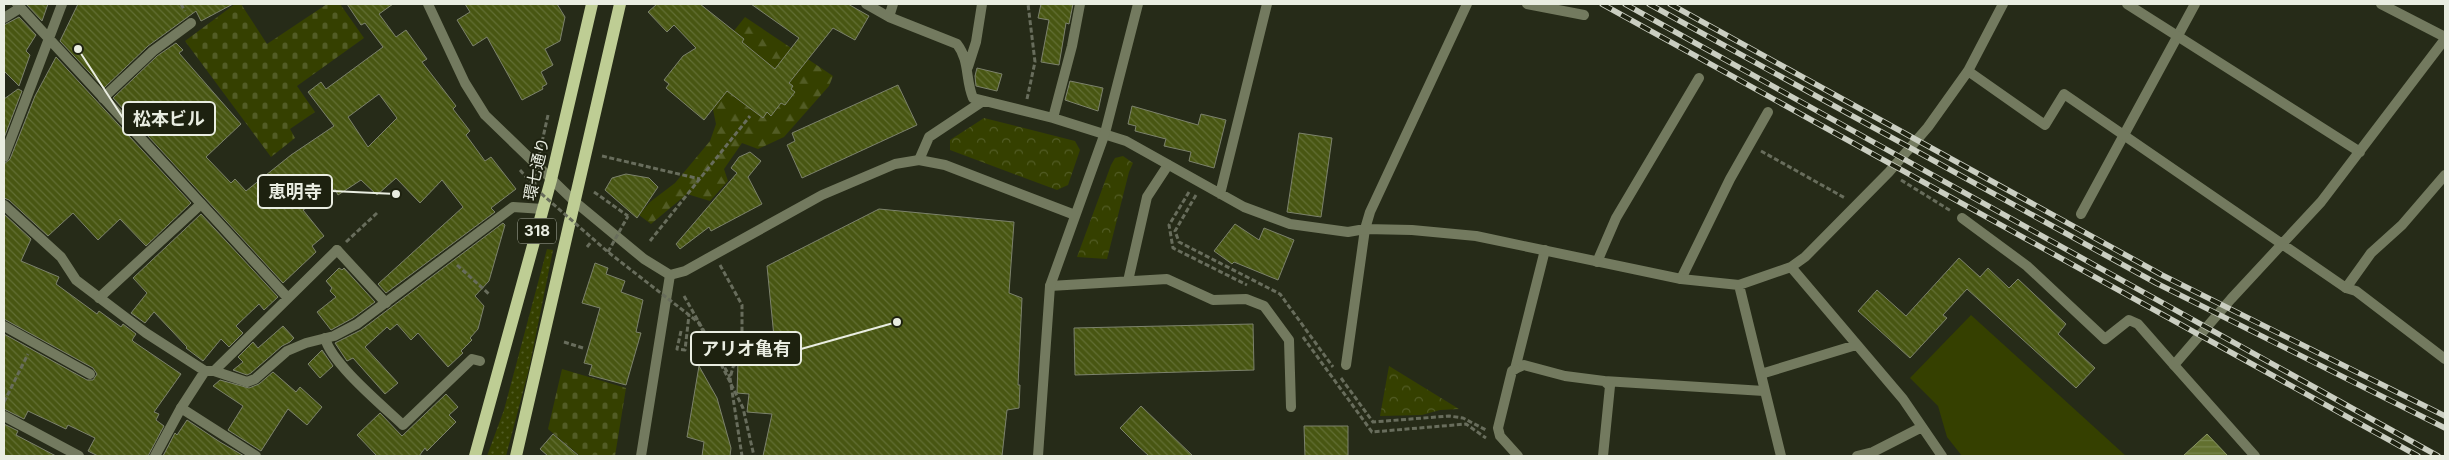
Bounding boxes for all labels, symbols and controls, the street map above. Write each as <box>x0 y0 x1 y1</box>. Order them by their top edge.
callout: 松本ビル <box>123 102 215 135</box>
text: 松本ビル <box>133 108 205 129</box>
street label: 環七通り <box>519 136 553 202</box>
callout: 恵明寺 <box>258 175 332 208</box>
text: 恵明寺 <box>268 181 322 202</box>
road number: 318 <box>518 218 556 244</box>
callout: アリオ亀有 <box>691 332 801 365</box>
text: アリオ亀有 <box>701 338 791 359</box>

